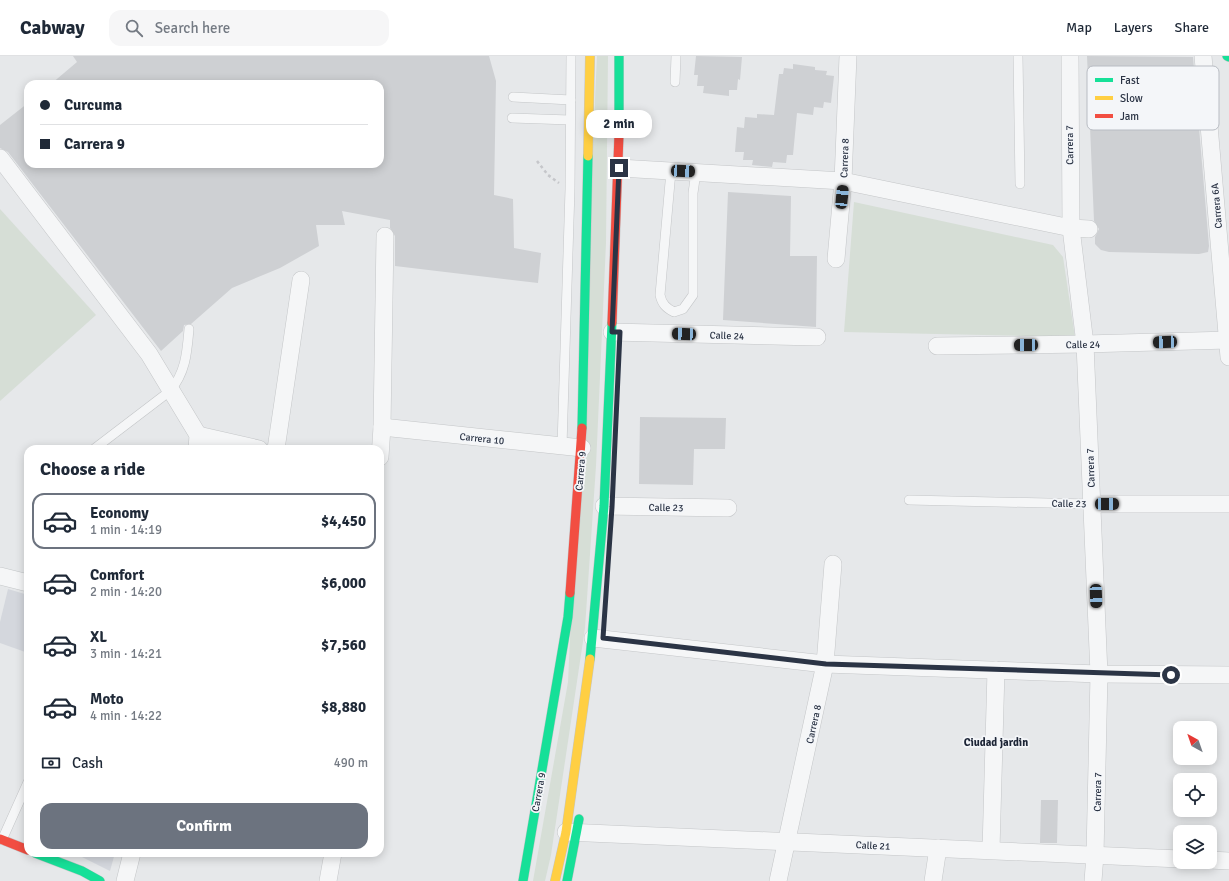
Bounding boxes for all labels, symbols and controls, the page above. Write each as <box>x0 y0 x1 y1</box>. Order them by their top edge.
search box <box>109 10 389 46</box>
text: Cabway <box>20 16 85 40</box>
icon: search <box>123 17 145 39</box>
text: Search here <box>155 19 230 37</box>
text: Map <box>1066 19 1092 36</box>
text: Layers <box>1114 19 1153 36</box>
text: Share <box>1175 19 1209 36</box>
legend <box>1087 66 1219 130</box>
text: Fast <box>1120 74 1140 87</box>
text: Slow <box>1120 92 1143 105</box>
text: Curcuma <box>64 96 122 114</box>
callout: 2 min <box>586 110 652 138</box>
text: Jam <box>1120 110 1139 123</box>
text: 2 min <box>603 116 635 132</box>
street label: Carrera 7 <box>1064 125 1076 165</box>
text: Carrera 9 <box>64 135 125 153</box>
street label: Carrera 8 <box>838 138 852 178</box>
route end <box>610 159 628 177</box>
car <box>671 164 695 178</box>
street label: Carrera 6A <box>1209 183 1225 229</box>
car <box>835 184 849 210</box>
car <box>672 328 696 340</box>
street label: Calle 24 <box>709 329 745 343</box>
car <box>1153 336 1177 348</box>
car <box>1014 339 1038 351</box>
street label: Calle 24 <box>1066 339 1101 351</box>
street label: Carrera 10 <box>459 431 505 447</box>
street label: Carrera 7 <box>1084 448 1098 488</box>
street label: Carrera 9 <box>573 451 589 491</box>
text: Choose a ride <box>40 458 145 480</box>
street label: Calle 23 <box>1052 498 1086 510</box>
car <box>1095 498 1119 510</box>
street label: Calle 23 <box>649 502 683 514</box>
icon: car <box>42 503 78 539</box>
text: Economy <box>90 504 149 522</box>
text: $4,450 <box>321 512 366 530</box>
text: 1 min · 14:19 <box>90 522 162 538</box>
icon: car <box>42 565 78 601</box>
text: Comfort <box>90 566 144 584</box>
text: $6,000 <box>321 574 366 592</box>
text: 2 min · 14:20 <box>90 584 162 600</box>
car <box>1090 584 1102 608</box>
icon: car <box>42 627 78 663</box>
text: XL <box>90 628 107 646</box>
text: $7,560 <box>321 636 366 654</box>
text: 3 min · 14:21 <box>90 646 162 662</box>
route start <box>1162 666 1180 684</box>
icon: car <box>42 689 78 725</box>
text: Moto <box>90 690 124 708</box>
text: $8,880 <box>321 698 366 716</box>
street label: Carrera 8 <box>804 704 824 745</box>
text: 4 min · 14:22 <box>90 708 162 724</box>
north arrow <box>1173 721 1217 765</box>
map controls <box>1173 721 1217 869</box>
district label: Ciudad jardin <box>964 736 1028 749</box>
icon: cash <box>40 752 62 774</box>
text: Cash <box>72 754 103 772</box>
text: 490 m <box>334 755 368 771</box>
street label: Carrera 9 <box>530 772 548 813</box>
street label: Carrera 7 <box>1092 772 1104 812</box>
button: locate <box>1173 773 1217 817</box>
button: Confirm <box>40 803 368 849</box>
button: layers <box>1173 825 1217 869</box>
street label: Calle 21 <box>855 839 891 853</box>

